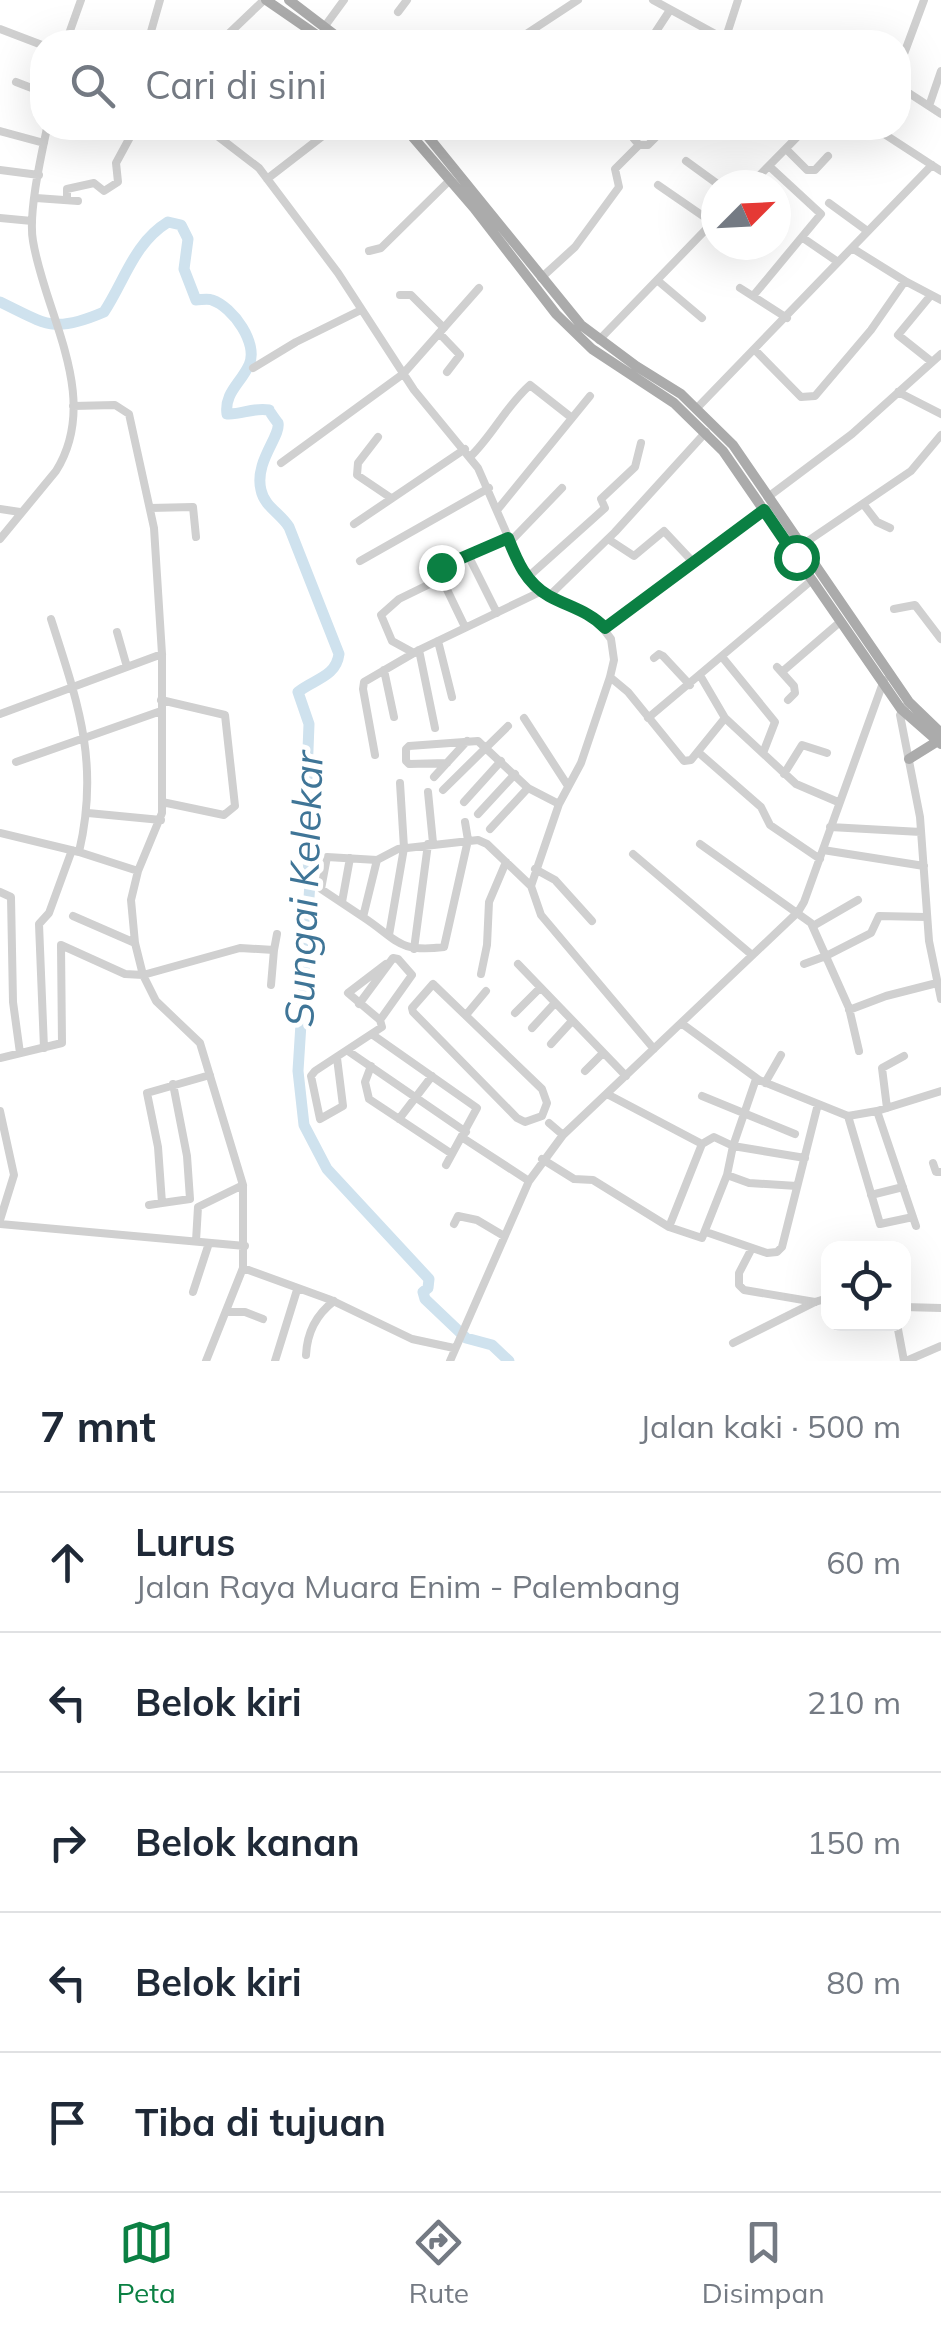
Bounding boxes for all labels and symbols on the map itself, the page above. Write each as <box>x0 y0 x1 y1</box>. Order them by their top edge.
north arrow <box>701 170 791 260</box>
route start <box>774 535 820 581</box>
route end <box>419 545 465 591</box>
water label: Sungai Kelekar <box>273 749 333 1028</box>

